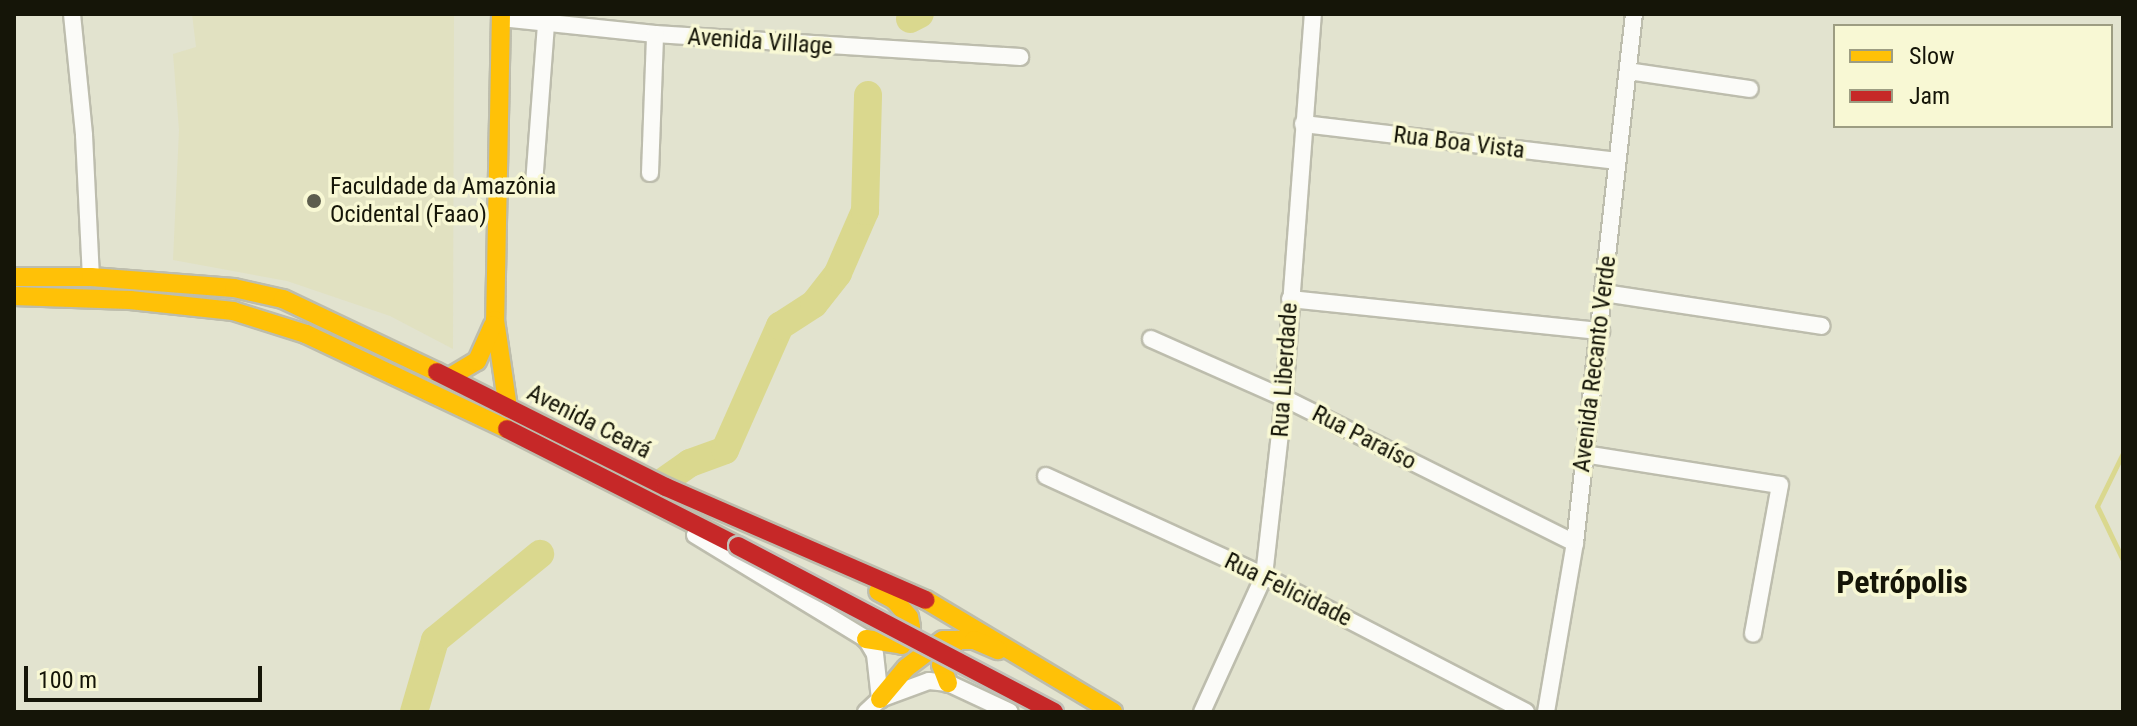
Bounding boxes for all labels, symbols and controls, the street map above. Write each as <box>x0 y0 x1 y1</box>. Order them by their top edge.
street label: Avenida Village <box>687 23 833 61</box>
legend <box>1833 24 2113 128</box>
text: Slow <box>1909 42 1955 70</box>
text: Jam <box>1909 82 1950 110</box>
street label: Rua Boa Vista <box>1392 121 1526 165</box>
place label: Faculdade da Amazônia Ocidental (Faao) <box>330 173 556 229</box>
marker: Faculdade da Amazônia Ocidental (Faao) <box>305 192 323 210</box>
street label: Avenida Recanto Verde <box>1567 254 1623 474</box>
street label: Rua Liberdade <box>1266 302 1304 438</box>
street label: Avenida Ceará <box>522 378 656 466</box>
street label: Rua Paraíso <box>1307 400 1421 476</box>
street label: Rua Felicidade <box>1220 547 1356 633</box>
district label: Petrópolis <box>1836 563 1968 601</box>
scale bar <box>28 650 266 700</box>
text: 100 m <box>38 666 97 694</box>

